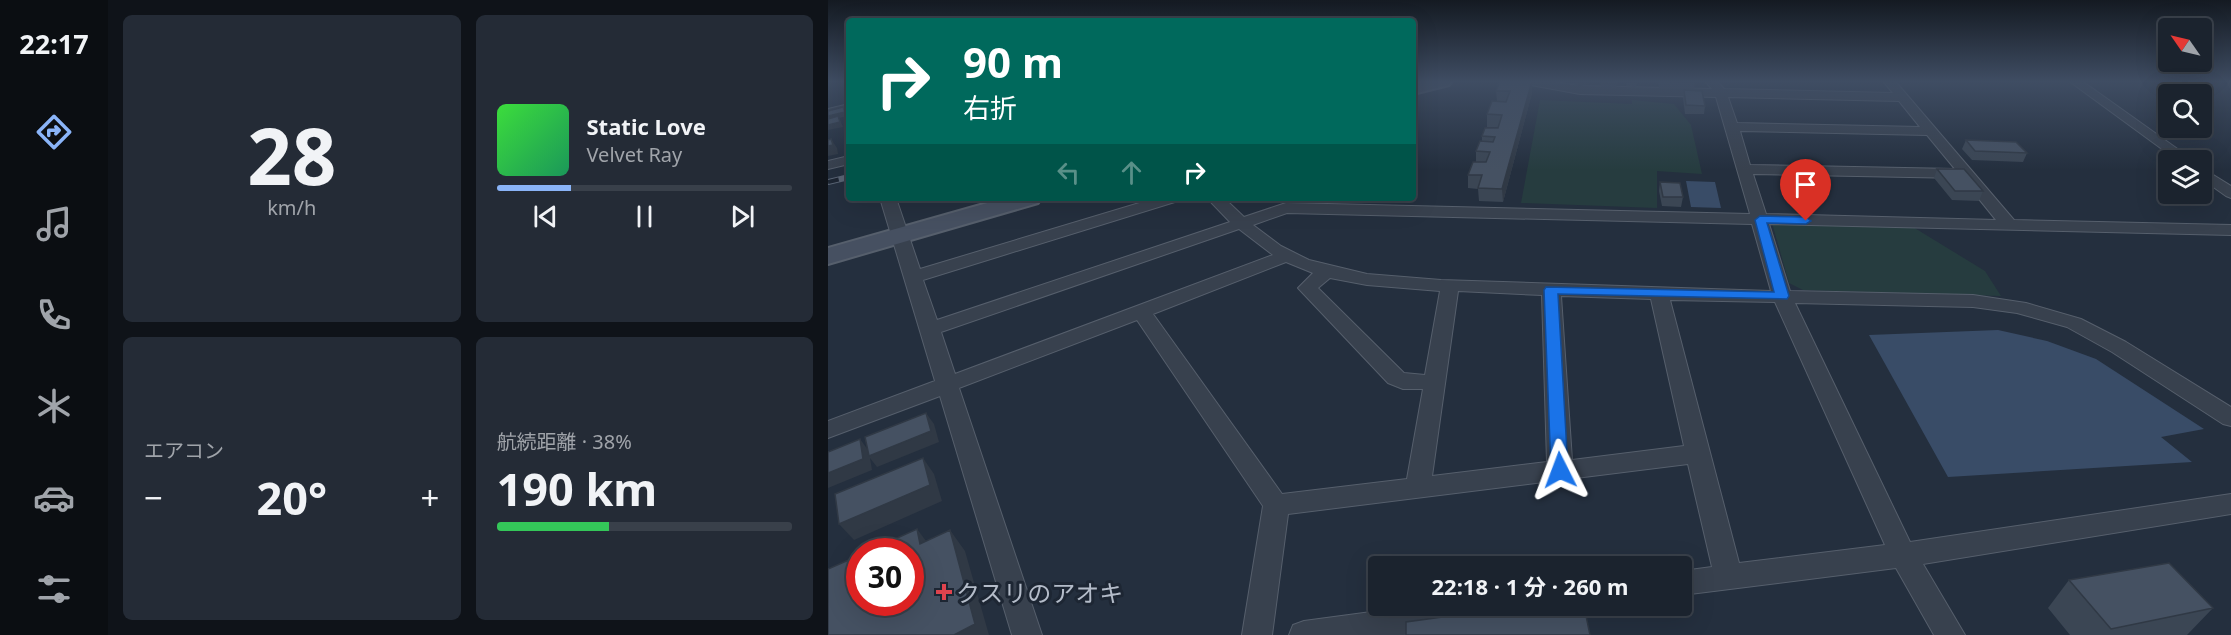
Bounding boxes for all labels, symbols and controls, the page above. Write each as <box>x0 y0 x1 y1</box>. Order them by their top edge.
north arrow <box>2158 18 2212 72</box>
map controls <box>2158 18 2212 204</box>
text: 22:17 <box>19 25 89 62</box>
text: 90 m <box>963 33 1063 90</box>
icon: right <box>864 42 942 120</box>
button: search <box>2158 84 2212 138</box>
text: 右折 <box>963 89 1017 126</box>
text: 28 <box>247 102 336 208</box>
icon: directions <box>33 111 75 153</box>
text: Static Love <box>587 111 706 141</box>
text: Velvet Ray <box>587 141 682 168</box>
button: layers <box>2158 150 2212 204</box>
icon: left <box>1052 156 1085 189</box>
icon: ahead <box>1115 156 1148 189</box>
icon: right <box>1178 156 1211 189</box>
pin <box>1780 159 1831 221</box>
icon: arrive <box>1789 168 1822 201</box>
text: km/h <box>267 194 316 221</box>
icon: previous <box>529 200 562 233</box>
icon: pause <box>628 200 661 233</box>
icon: next <box>726 200 759 233</box>
icon: music <box>33 203 75 245</box>
icon: phone <box>33 294 75 336</box>
icon: climate <box>33 385 75 427</box>
text: 航続距離 · 38% <box>497 428 632 455</box>
text: エアコン <box>144 437 224 464</box>
position arrow <box>1528 438 1592 502</box>
text: 190 km <box>497 458 657 519</box>
text: 20° <box>256 467 327 528</box>
text: − <box>144 475 163 520</box>
text: + <box>421 475 440 520</box>
icon: car <box>33 477 75 519</box>
speed limit sign: 30 <box>846 538 924 616</box>
icon: filters <box>33 568 75 610</box>
text: 22:18 · 1 分 · 260 m <box>1432 571 1629 601</box>
place label: クスリのアオキ <box>956 576 1123 609</box>
marker: クスリのアオキ <box>937 585 951 599</box>

